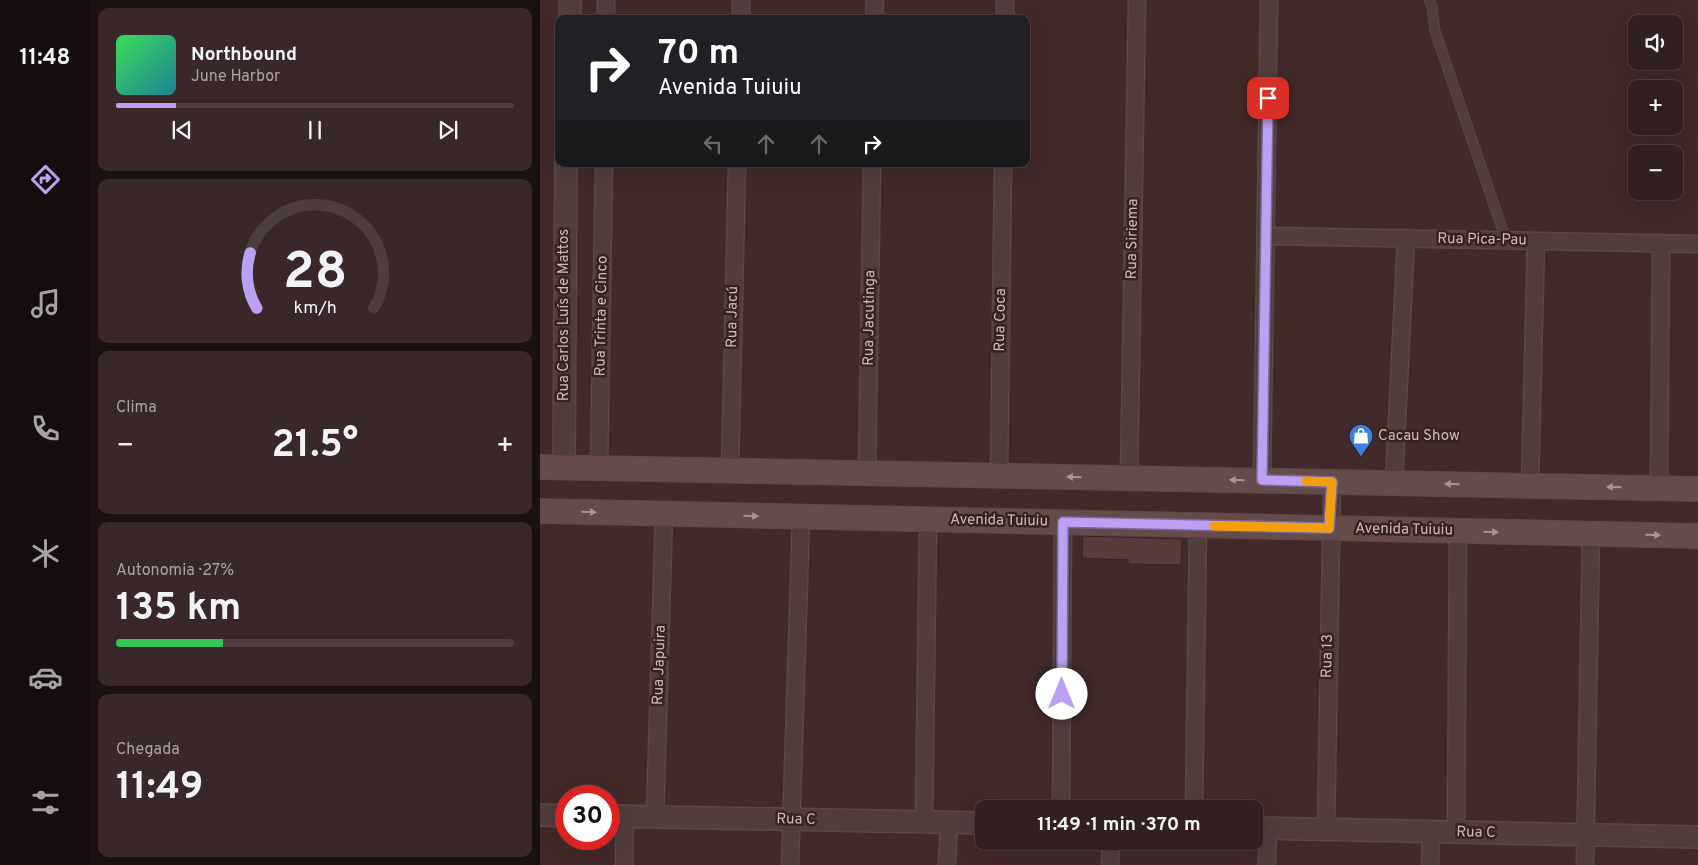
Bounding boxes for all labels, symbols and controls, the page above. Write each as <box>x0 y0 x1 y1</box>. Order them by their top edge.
map controls <box>1628 15 1683 200</box>
button: sound <box>1628 15 1683 70</box>
text: 70 m <box>658 32 739 76</box>
icon: right <box>575 35 640 100</box>
text: Northbound <box>191 43 297 67</box>
text: 11:48 <box>20 45 70 72</box>
text: June Harbor <box>191 67 280 87</box>
text: Avenida Tuiuiu <box>658 75 802 102</box>
pin <box>1247 77 1289 119</box>
button: + <box>1628 80 1683 135</box>
icon: arrive <box>1254 84 1282 112</box>
icon: previous <box>168 116 196 144</box>
icon: pause <box>301 116 329 144</box>
icon: next <box>434 116 462 144</box>
icon: left <box>699 130 727 158</box>
icon: ahead <box>752 130 780 158</box>
icon: ahead <box>805 130 833 158</box>
icon: right <box>858 130 886 158</box>
button: − <box>1628 145 1683 200</box>
icon: directions <box>28 162 63 197</box>
street label: Rua Siriema <box>1123 198 1143 280</box>
street label: Rua Carlos Luís de Mattos <box>555 229 574 401</box>
street label: Rua Pica-Pau <box>1437 230 1527 250</box>
text: 28 <box>283 241 347 307</box>
street label: Rua Trinta e Cinco <box>591 255 613 377</box>
street label: Rua Jacutinga <box>860 270 880 366</box>
icon: music <box>28 286 63 321</box>
street label: Rua Jacú <box>723 286 743 348</box>
street label: Rua Coca <box>991 288 1011 352</box>
text: km/h <box>293 297 337 320</box>
text: Clima <box>116 398 157 418</box>
icon: phone <box>28 411 63 446</box>
text: 21.5° <box>272 422 358 471</box>
shop icon: Cacau Show <box>1348 423 1374 457</box>
place label: Cacau Show <box>1378 427 1460 446</box>
text: − <box>116 429 134 465</box>
text: + <box>496 429 514 465</box>
one-way arrow <box>1066 473 1082 481</box>
one-way arrow <box>1229 476 1245 484</box>
one-way arrow <box>1444 480 1460 488</box>
one-way arrow <box>1606 483 1622 491</box>
one-way arrow <box>581 508 597 516</box>
street label: Avenida Tuiuiu <box>950 511 1048 531</box>
one-way arrow <box>743 512 759 520</box>
street label: Avenida Tuiuiu <box>1355 520 1453 540</box>
one-way arrow <box>1483 528 1499 536</box>
one-way arrow <box>1646 531 1662 539</box>
icon: climate <box>28 536 63 571</box>
text: Autonomia · 27% <box>116 561 234 581</box>
text: 135 km <box>116 585 241 634</box>
street label: Rua Japuira <box>649 625 671 705</box>
street label: Rua 13 <box>1318 634 1338 678</box>
icon: car <box>28 660 63 695</box>
position arrow <box>1035 667 1087 719</box>
text: Chegada <box>116 740 180 760</box>
text: 11:49 <box>116 764 203 813</box>
icon: filters <box>28 785 63 820</box>
speed limit sign: 30 <box>555 785 620 850</box>
street label: Rua C <box>776 810 816 830</box>
text: 11:49 · 1 min · 370 m <box>1037 813 1201 837</box>
street label: Rua C <box>1456 823 1496 843</box>

